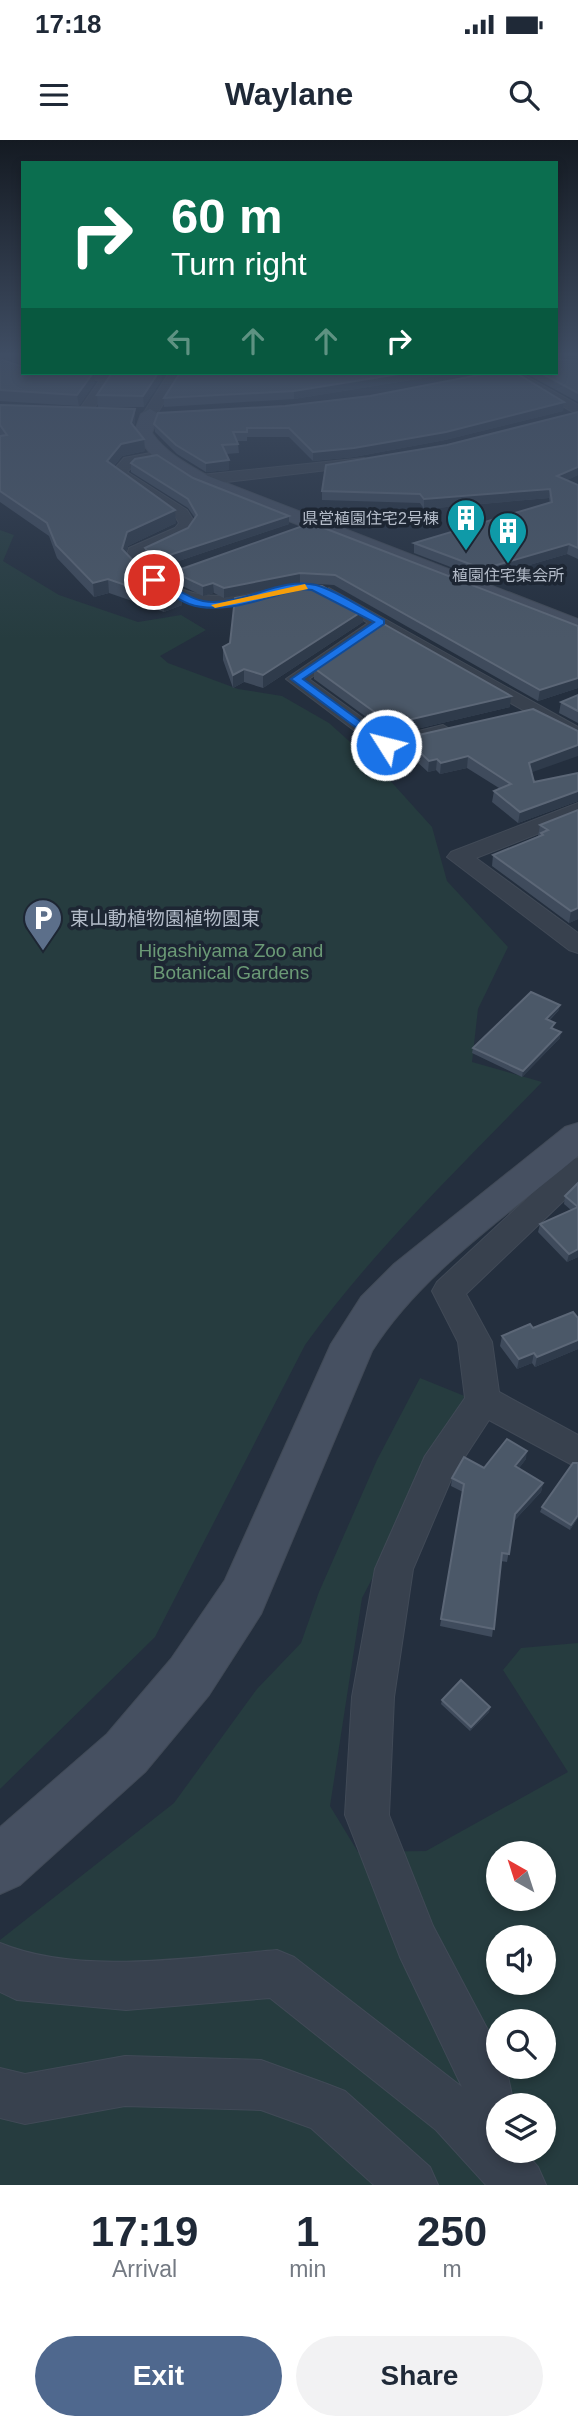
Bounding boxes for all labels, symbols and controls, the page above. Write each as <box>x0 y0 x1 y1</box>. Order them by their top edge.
text: 17:18 <box>35 9 102 39</box>
icon: menu <box>35 76 73 114</box>
text: Waylane <box>225 76 353 112</box>
icon: search <box>505 76 543 114</box>
icon: right <box>56 189 147 280</box>
text: 60 m <box>171 189 283 243</box>
text: Turn right <box>171 246 307 282</box>
icon: left <box>161 322 199 360</box>
icon: ahead <box>234 322 272 360</box>
icon: ahead <box>307 322 345 360</box>
icon: right <box>380 322 418 360</box>
building icon: 県営植園住宅2号棟 <box>445 497 487 552</box>
place label: 県営植園住宅2号棟 <box>302 510 439 527</box>
building icon: 植園住宅集会所 <box>487 510 529 565</box>
pin <box>124 550 184 610</box>
icon: arrive <box>135 561 173 599</box>
place label: 植園住宅集会所 <box>452 567 564 584</box>
position arrow <box>349 708 423 782</box>
parking icon: 東山動植物園植物園東 <box>22 897 64 952</box>
place label: 東山動植物園植物園東 <box>70 908 260 929</box>
park label: Higashiyama Zoo and Botanical Gardens <box>139 940 323 983</box>
north arrow <box>486 1841 556 1911</box>
map controls <box>486 1841 556 2163</box>
button: sound <box>486 1925 556 1995</box>
button: search <box>486 2009 556 2079</box>
button: layers <box>486 2093 556 2163</box>
text: 17:19 <box>91 2208 198 2255</box>
text: 1 <box>296 2208 319 2255</box>
text: 250 <box>417 2208 487 2255</box>
text: Arrival <box>112 2256 177 2282</box>
text: min <box>289 2256 326 2282</box>
text: m <box>443 2256 462 2282</box>
button: Exit <box>35 2336 282 2416</box>
button: Share <box>296 2336 543 2416</box>

